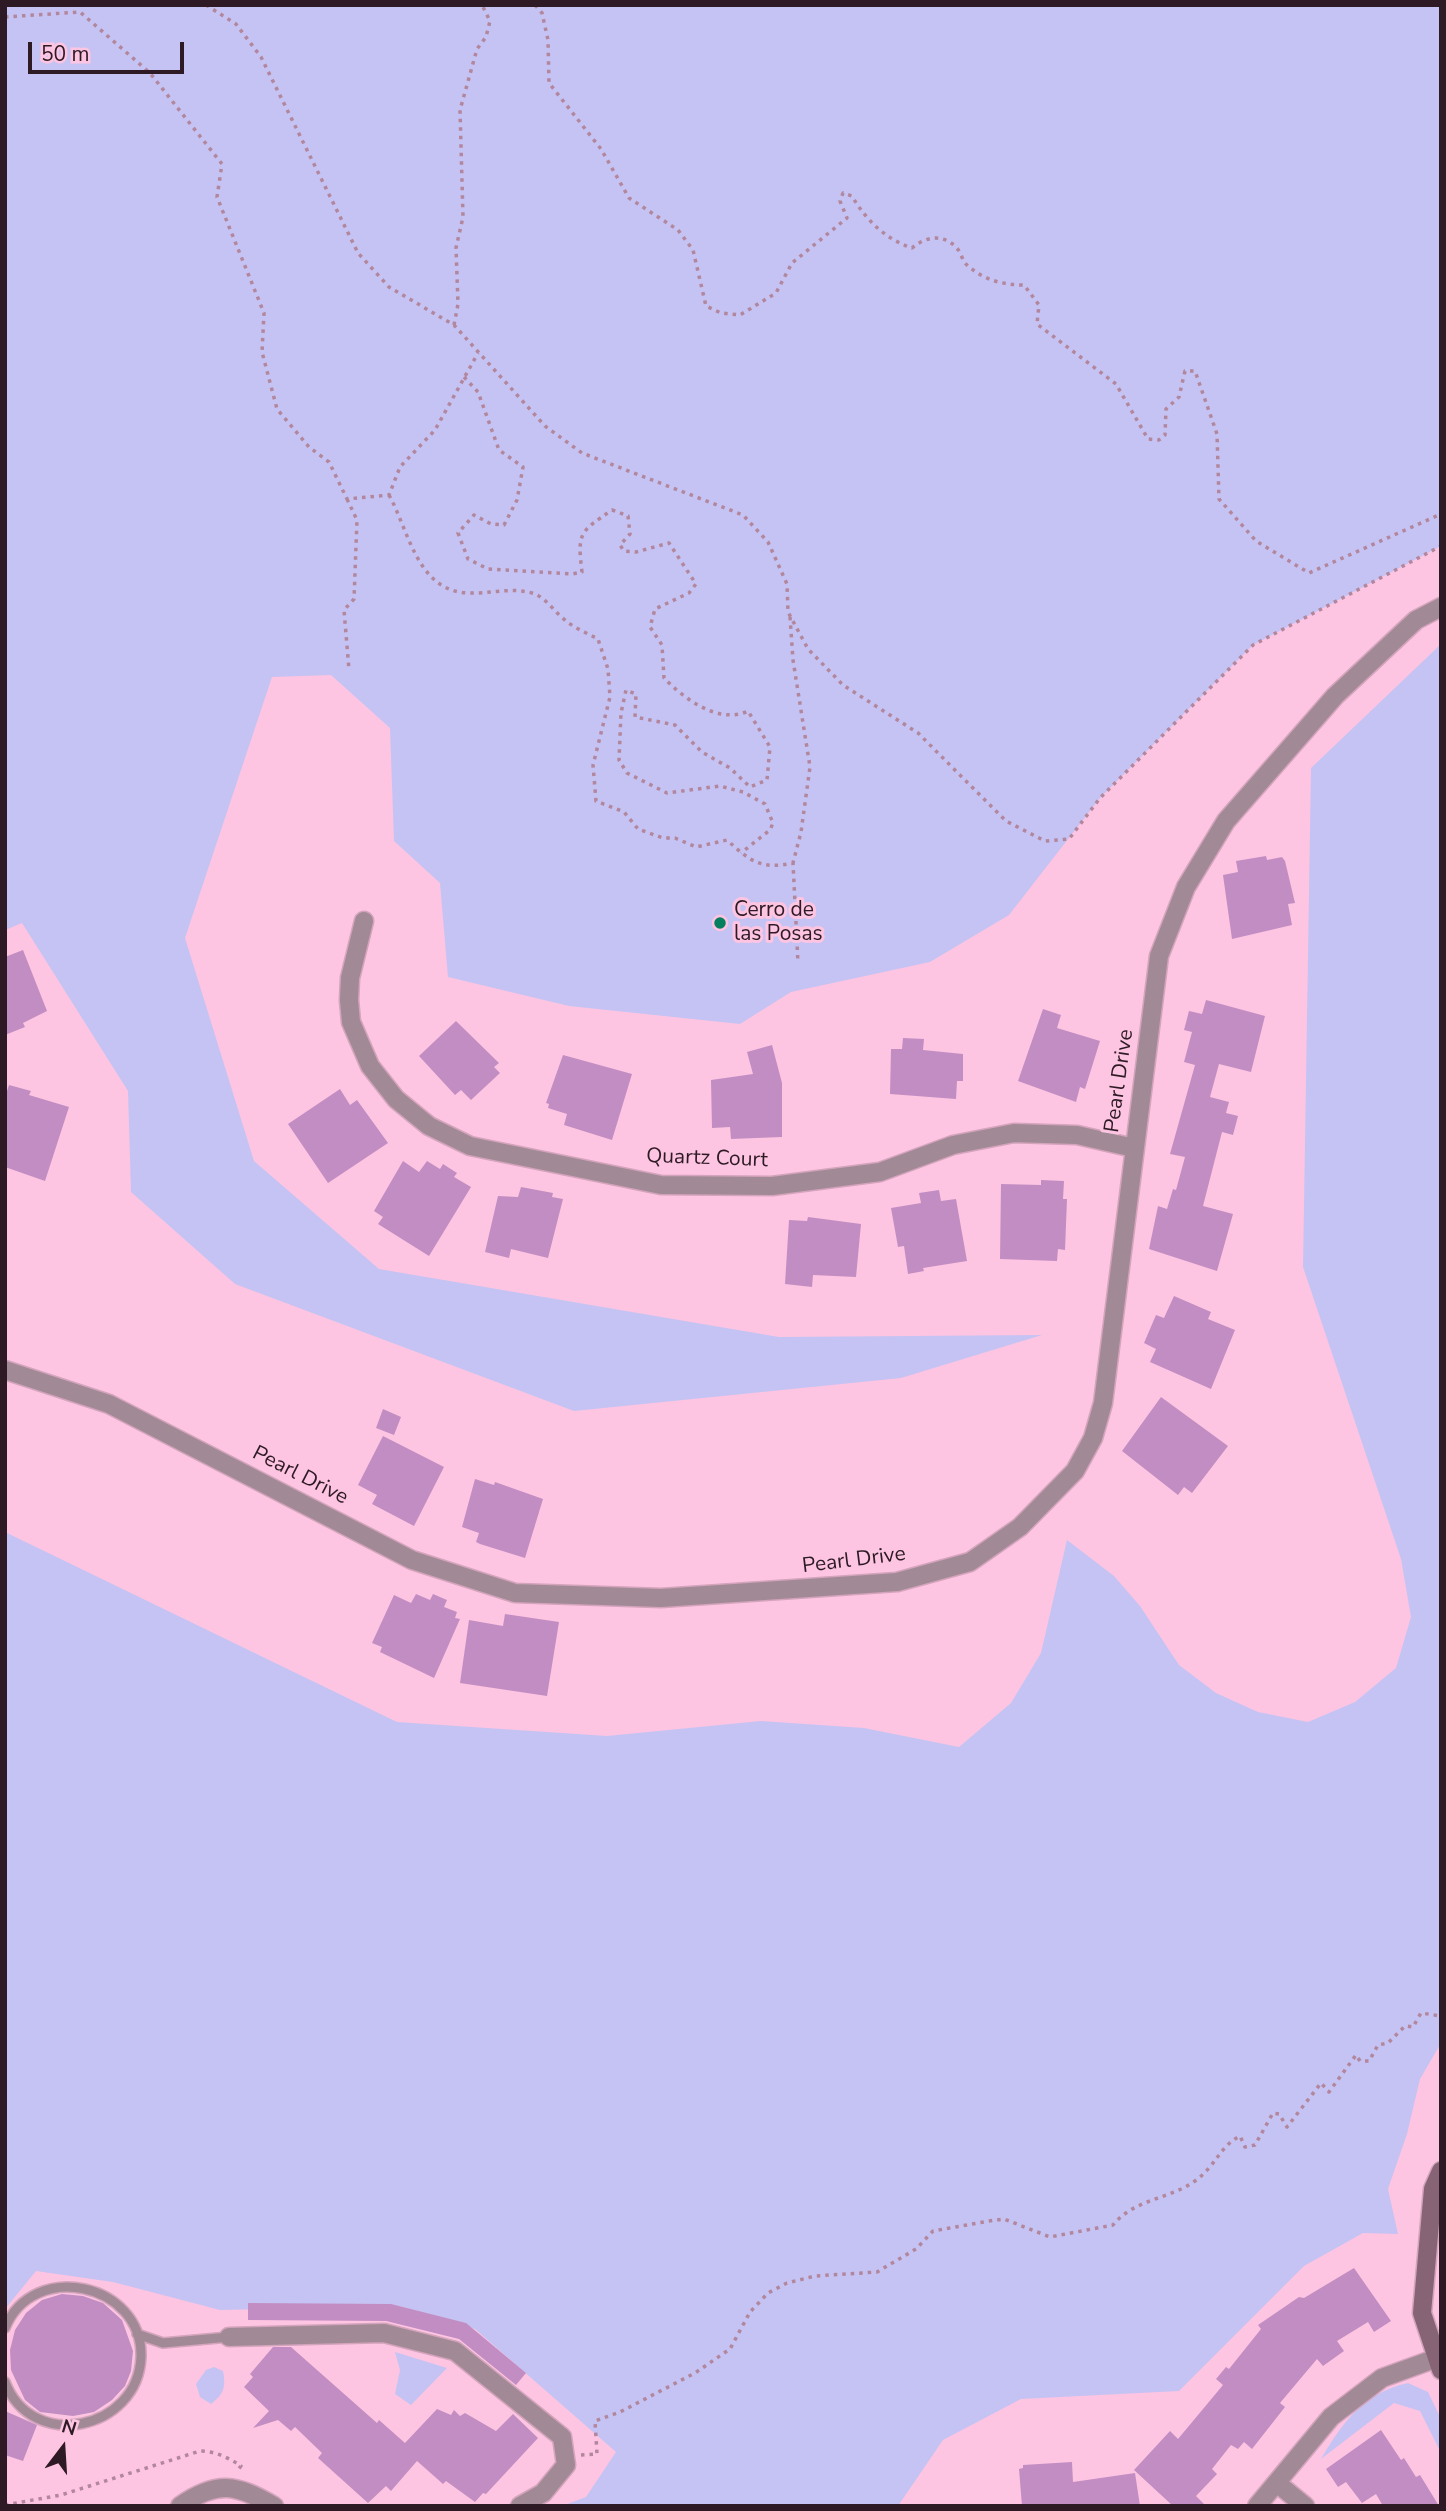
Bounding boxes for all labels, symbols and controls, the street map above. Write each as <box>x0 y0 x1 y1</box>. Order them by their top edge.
scale bar <box>32 28 187 72</box>
text: 50 m <box>41 40 90 68</box>
place label: Cerro de las Posas <box>734 898 823 948</box>
marker: Cerro de las Posas <box>712 915 728 931</box>
street label: Pearl Drive <box>1100 1028 1140 1134</box>
street label: Quartz Court <box>646 1144 768 1174</box>
street label: Pearl Drive <box>248 1441 352 1511</box>
street label: Pearl Drive <box>801 1542 907 1580</box>
north arrow <box>28 2413 98 2483</box>
text: N <box>59 2413 80 2442</box>

